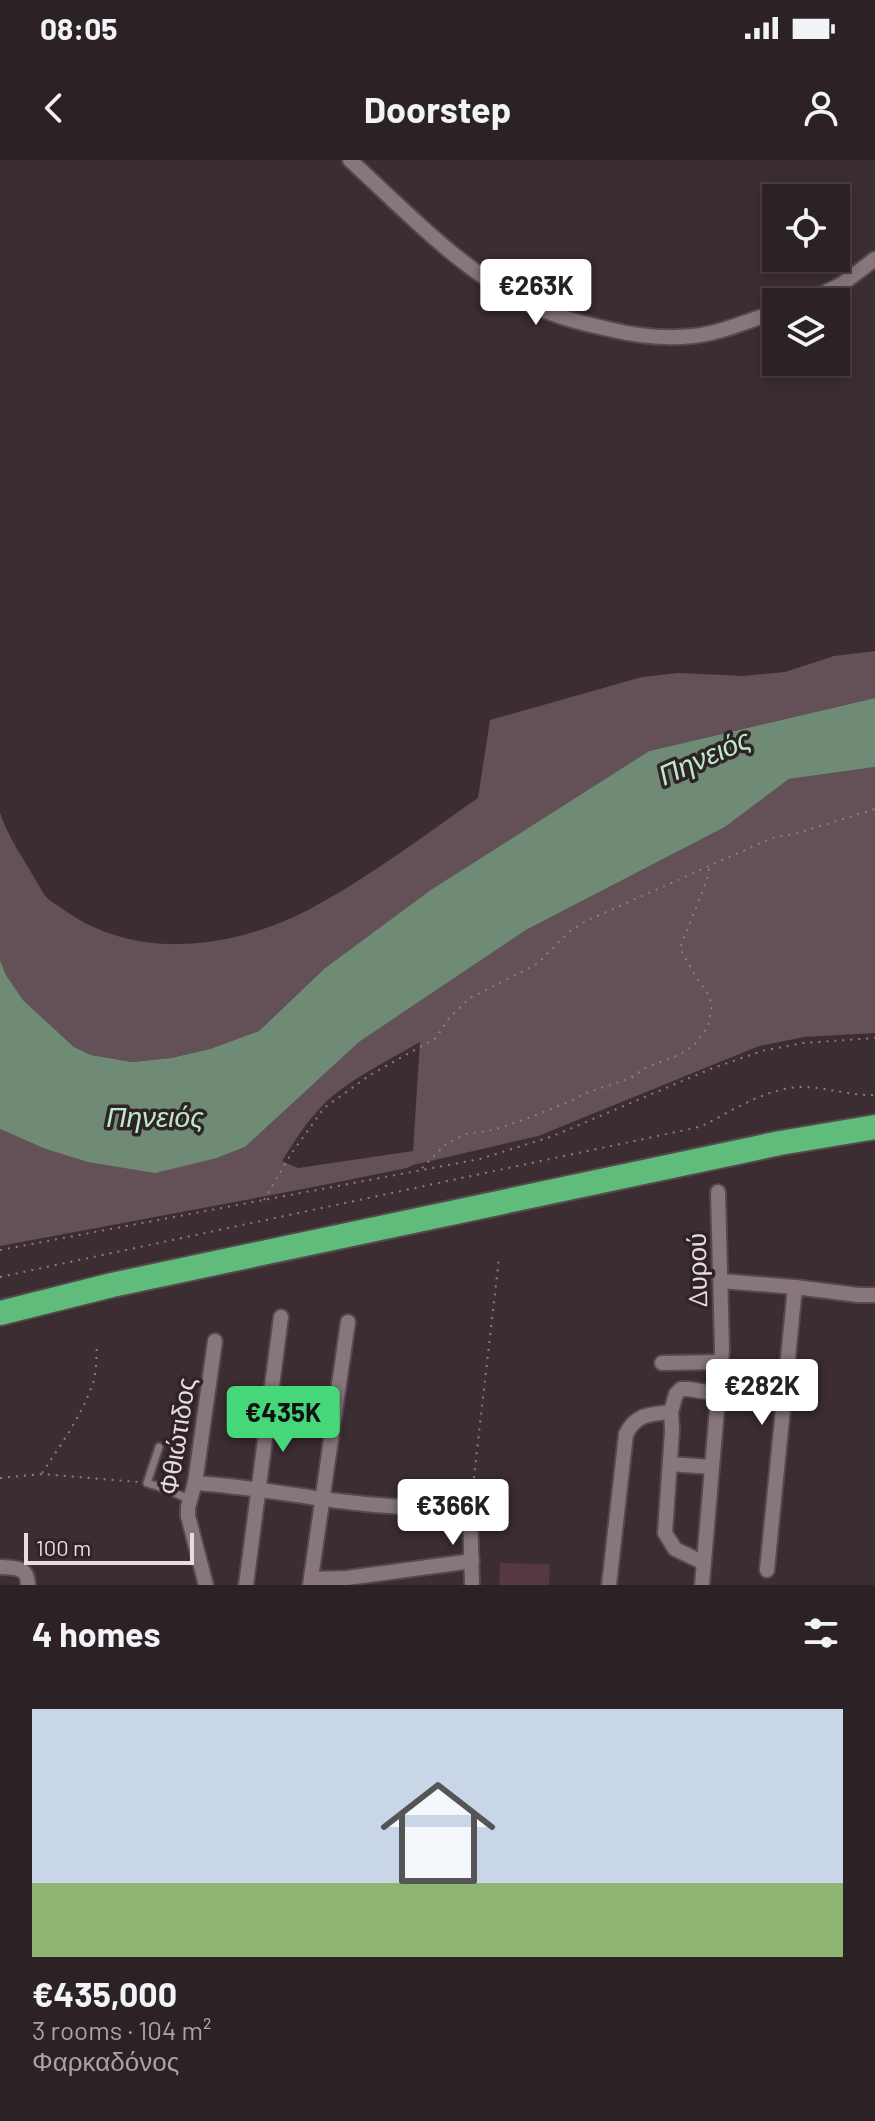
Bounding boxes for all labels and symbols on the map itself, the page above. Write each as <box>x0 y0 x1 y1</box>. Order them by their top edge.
pin: €263K <box>480 259 592 327</box>
water label: Πηνειός <box>653 720 756 791</box>
water label: Πηνειός <box>106 1099 204 1133</box>
street label: Δυρού <box>680 1233 712 1307</box>
pin: €282K <box>706 1359 818 1427</box>
street label: Φθιώτιδος <box>151 1375 201 1497</box>
pin: €435K <box>227 1386 339 1454</box>
pin: €366K <box>397 1479 509 1547</box>
scale bar <box>24 1529 194 1565</box>

